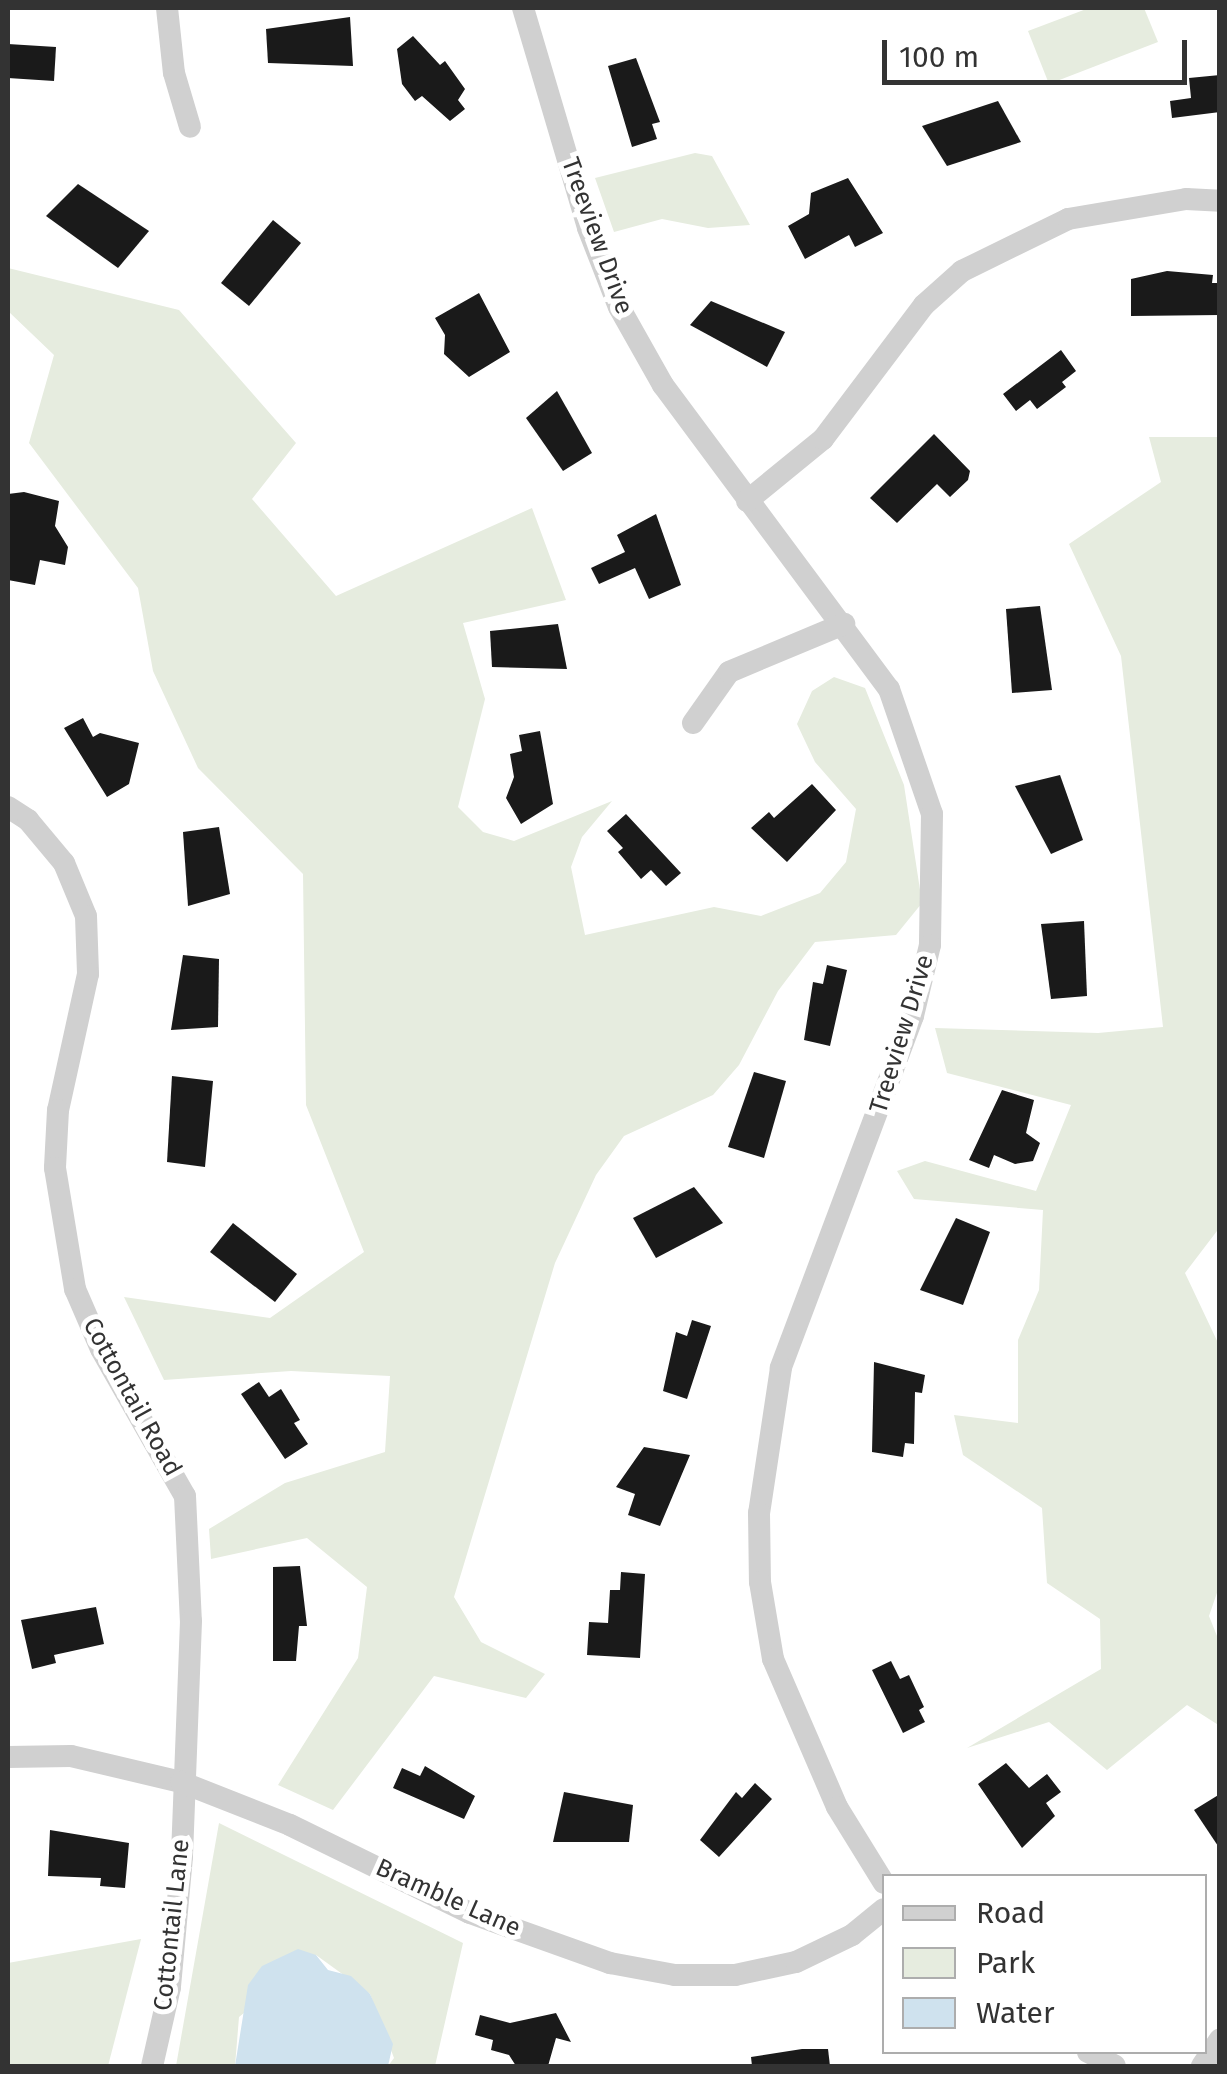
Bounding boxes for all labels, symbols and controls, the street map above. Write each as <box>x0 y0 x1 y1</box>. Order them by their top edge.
scale bar <box>887 20 1192 82</box>
text: 100 m <box>899 39 979 75</box>
street label: Treeview Drive <box>555 154 639 318</box>
street label: Treeview Drive <box>864 951 940 1117</box>
street label: Cottontail Road <box>76 1313 188 1481</box>
street label: Cottontail Lane <box>148 1838 196 2012</box>
street label: Bramble Lane <box>371 1853 525 1943</box>
legend <box>882 1874 1207 2054</box>
text: Road <box>976 1895 1045 1931</box>
text: Park <box>976 1945 1035 1981</box>
text: Water <box>976 1995 1055 2031</box>

